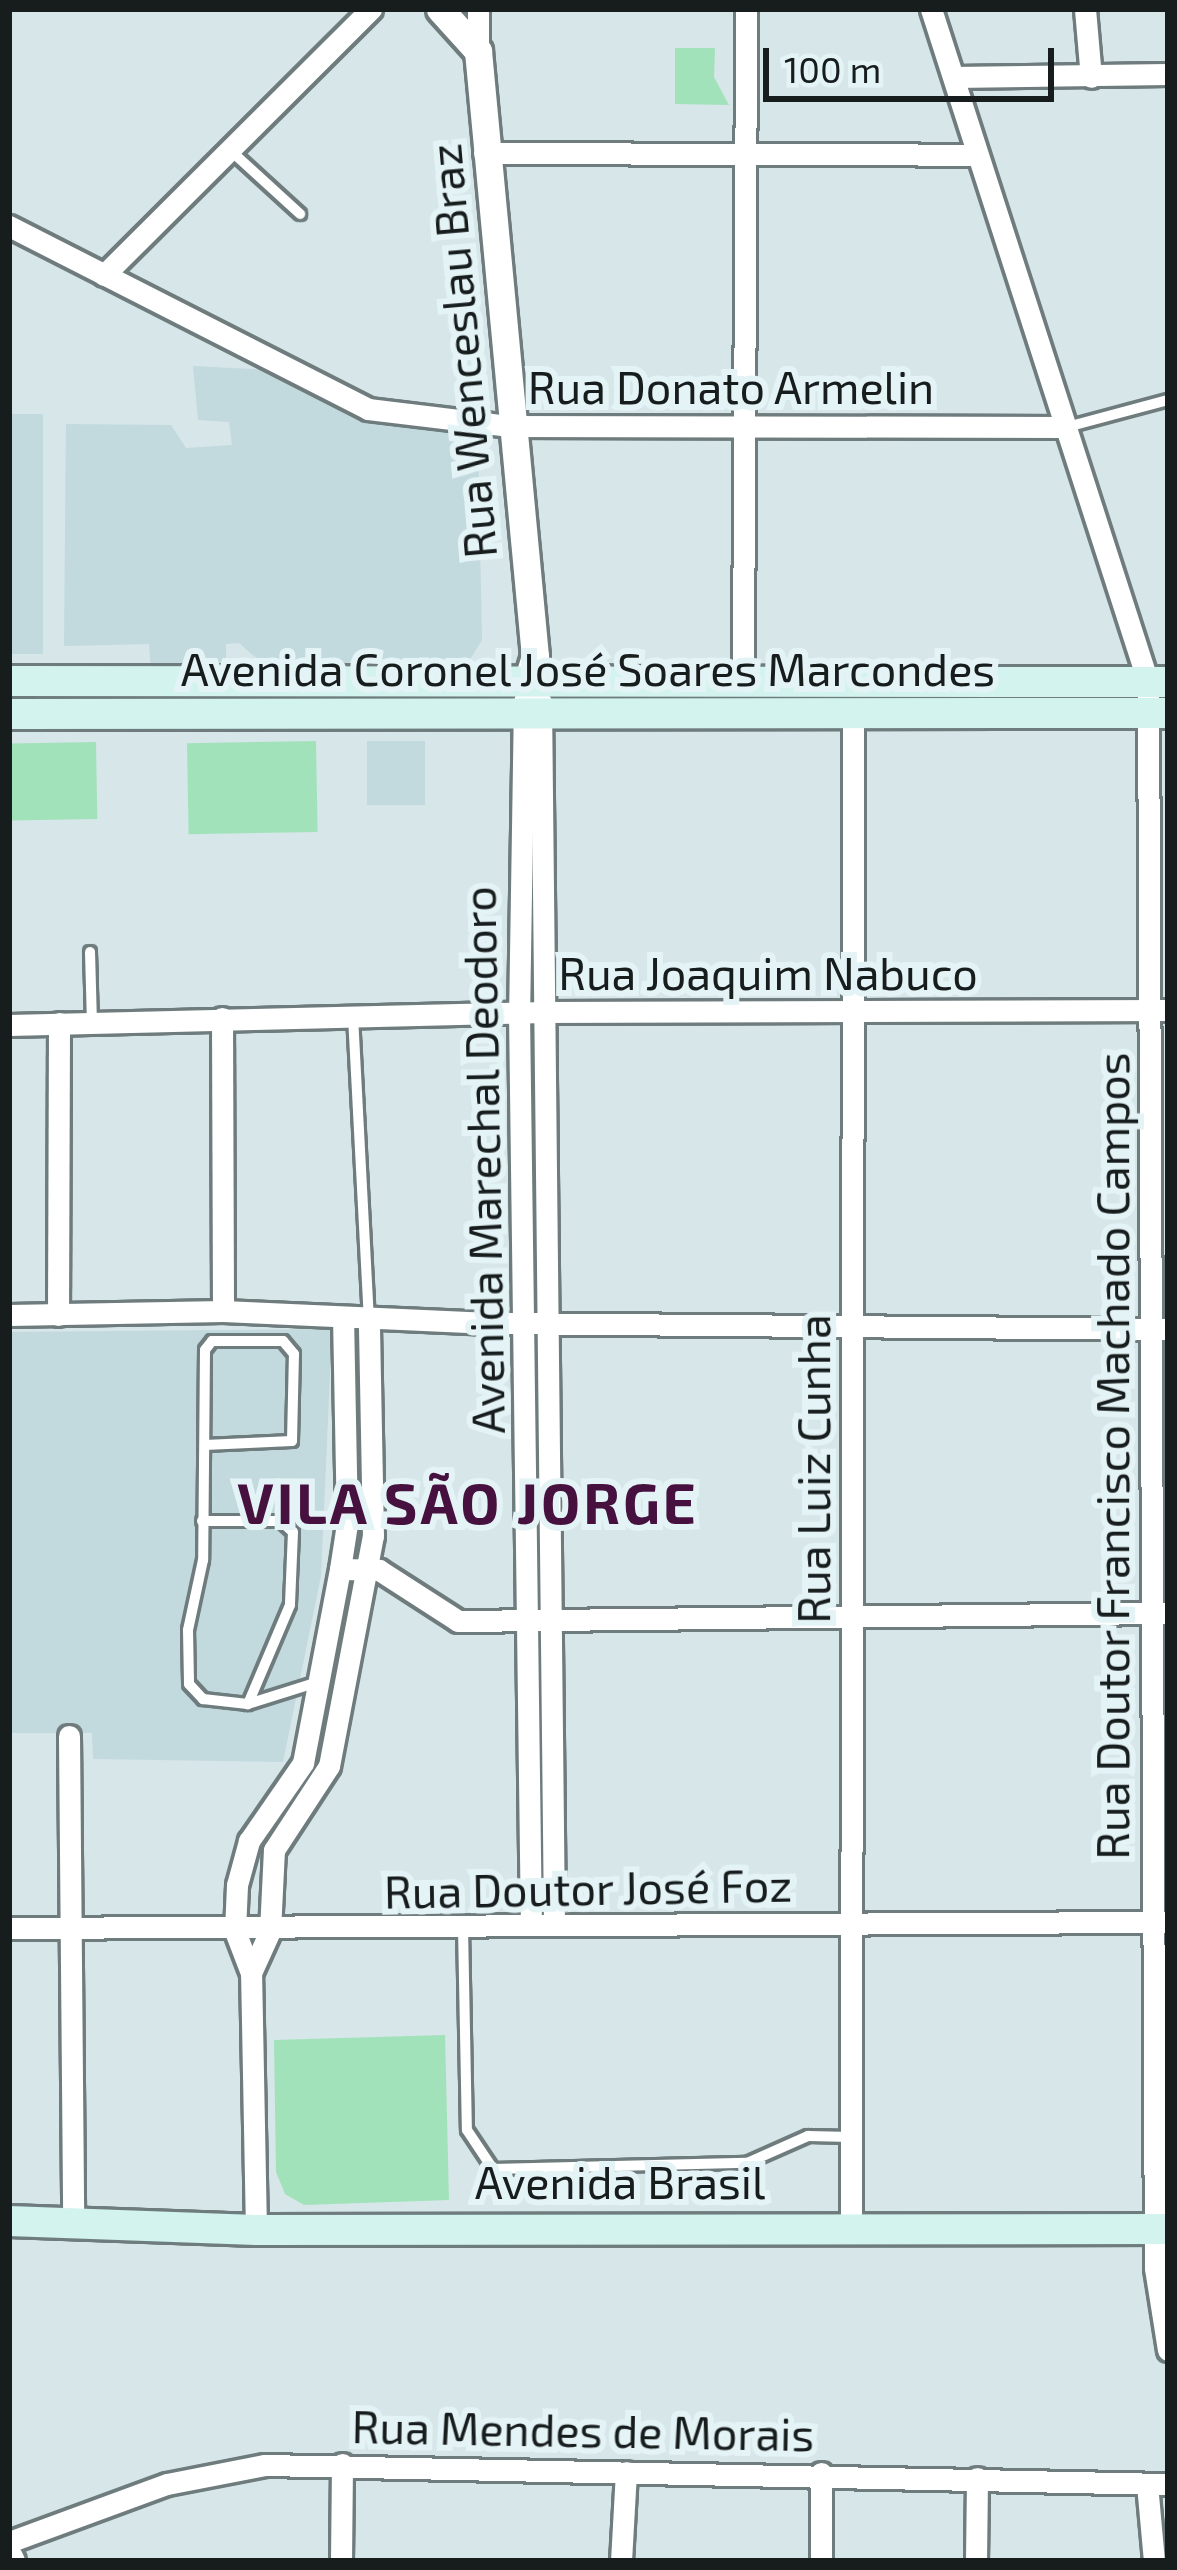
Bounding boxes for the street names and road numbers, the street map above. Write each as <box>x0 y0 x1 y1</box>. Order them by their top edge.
street label: Rua Wenceslau Braz <box>417 141 507 561</box>
street label: Rua Donato Armelin <box>527 360 935 414</box>
street label: Avenida Coronel José Soares Marcondes <box>180 642 996 696</box>
street label: Avenida Marechal Deodoro <box>451 885 515 1435</box>
street label: Rua Joaquim Nabuco <box>558 946 978 1000</box>
street label: Rua Doutor Francisco Machado Campos <box>1085 1052 1139 1860</box>
street label: Rua Luiz Cunha <box>786 1314 840 1624</box>
street label: Rua Doutor José Foz <box>383 1857 793 1919</box>
street label: Avenida Brasil <box>475 2155 765 2209</box>
street label: Rua Mendes de Morais <box>351 2399 815 2461</box>

